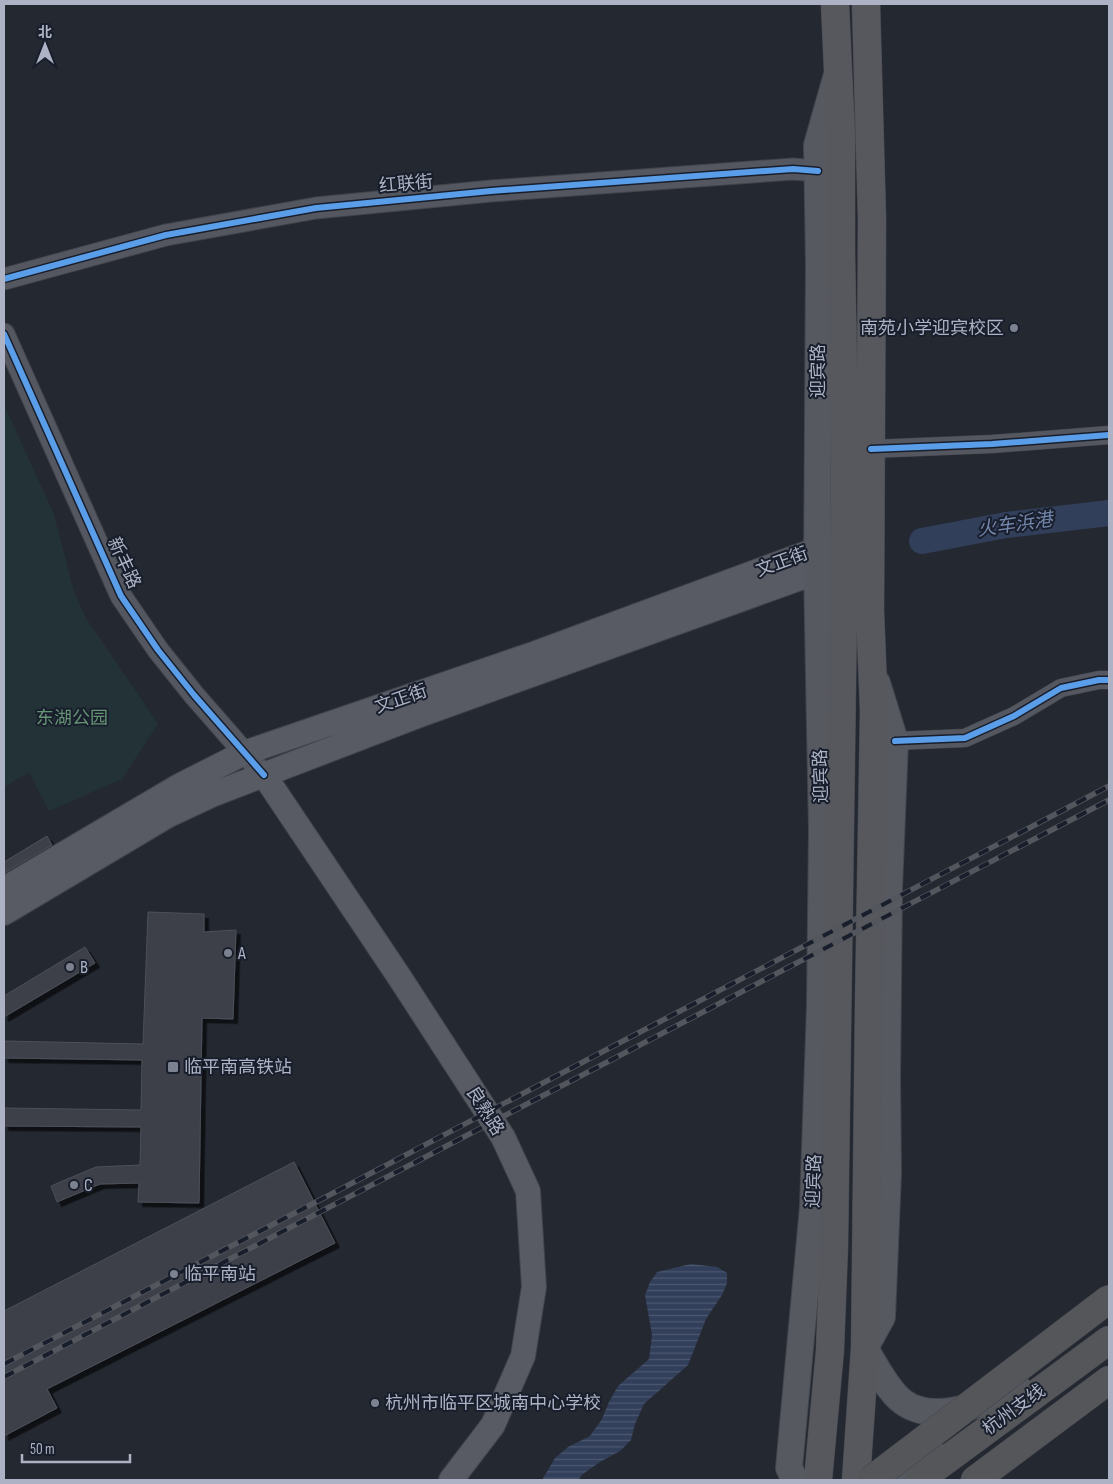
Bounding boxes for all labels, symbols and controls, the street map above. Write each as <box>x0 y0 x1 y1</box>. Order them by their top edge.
north arrow <box>20 20 70 70</box>
text: 北 <box>38 24 52 41</box>
street label: 红联街 <box>378 171 434 197</box>
place label: 南苑小学迎宾校区 <box>860 318 1004 339</box>
marker: 南苑小学迎宾校区 <box>1008 322 1020 334</box>
street label: 迎宾路 <box>808 344 829 398</box>
water label: 火车浜港 <box>976 508 1057 542</box>
street label: 新丰路 <box>103 534 145 592</box>
street label: 文正街 <box>753 543 811 581</box>
street label: 文正街 <box>372 680 430 718</box>
park label: 东湖公园 <box>36 708 108 729</box>
street label: 迎宾路 <box>810 749 832 803</box>
place label: A <box>237 943 246 964</box>
marker: A <box>222 947 234 959</box>
place label: B <box>80 957 88 978</box>
marker: B <box>64 961 76 973</box>
place label: 临平南高铁站 <box>184 1057 292 1078</box>
marker: 临平南高铁站 <box>166 1060 180 1074</box>
street label: 良熟路 <box>462 1083 508 1139</box>
street label: 迎宾路 <box>803 1154 825 1208</box>
place label: C <box>84 1175 93 1196</box>
marker: C <box>68 1179 80 1191</box>
place label: 临平南站 <box>184 1264 256 1285</box>
marker: 临平南站 <box>168 1268 180 1280</box>
street label: 杭州支线 <box>979 1380 1049 1440</box>
place label: 杭州市临平区城南中心学校 <box>385 1393 601 1414</box>
marker: 杭州市临平区城南中心学校 <box>369 1397 381 1409</box>
scale bar <box>22 1432 130 1464</box>
text: 50 m <box>30 1440 55 1459</box>

